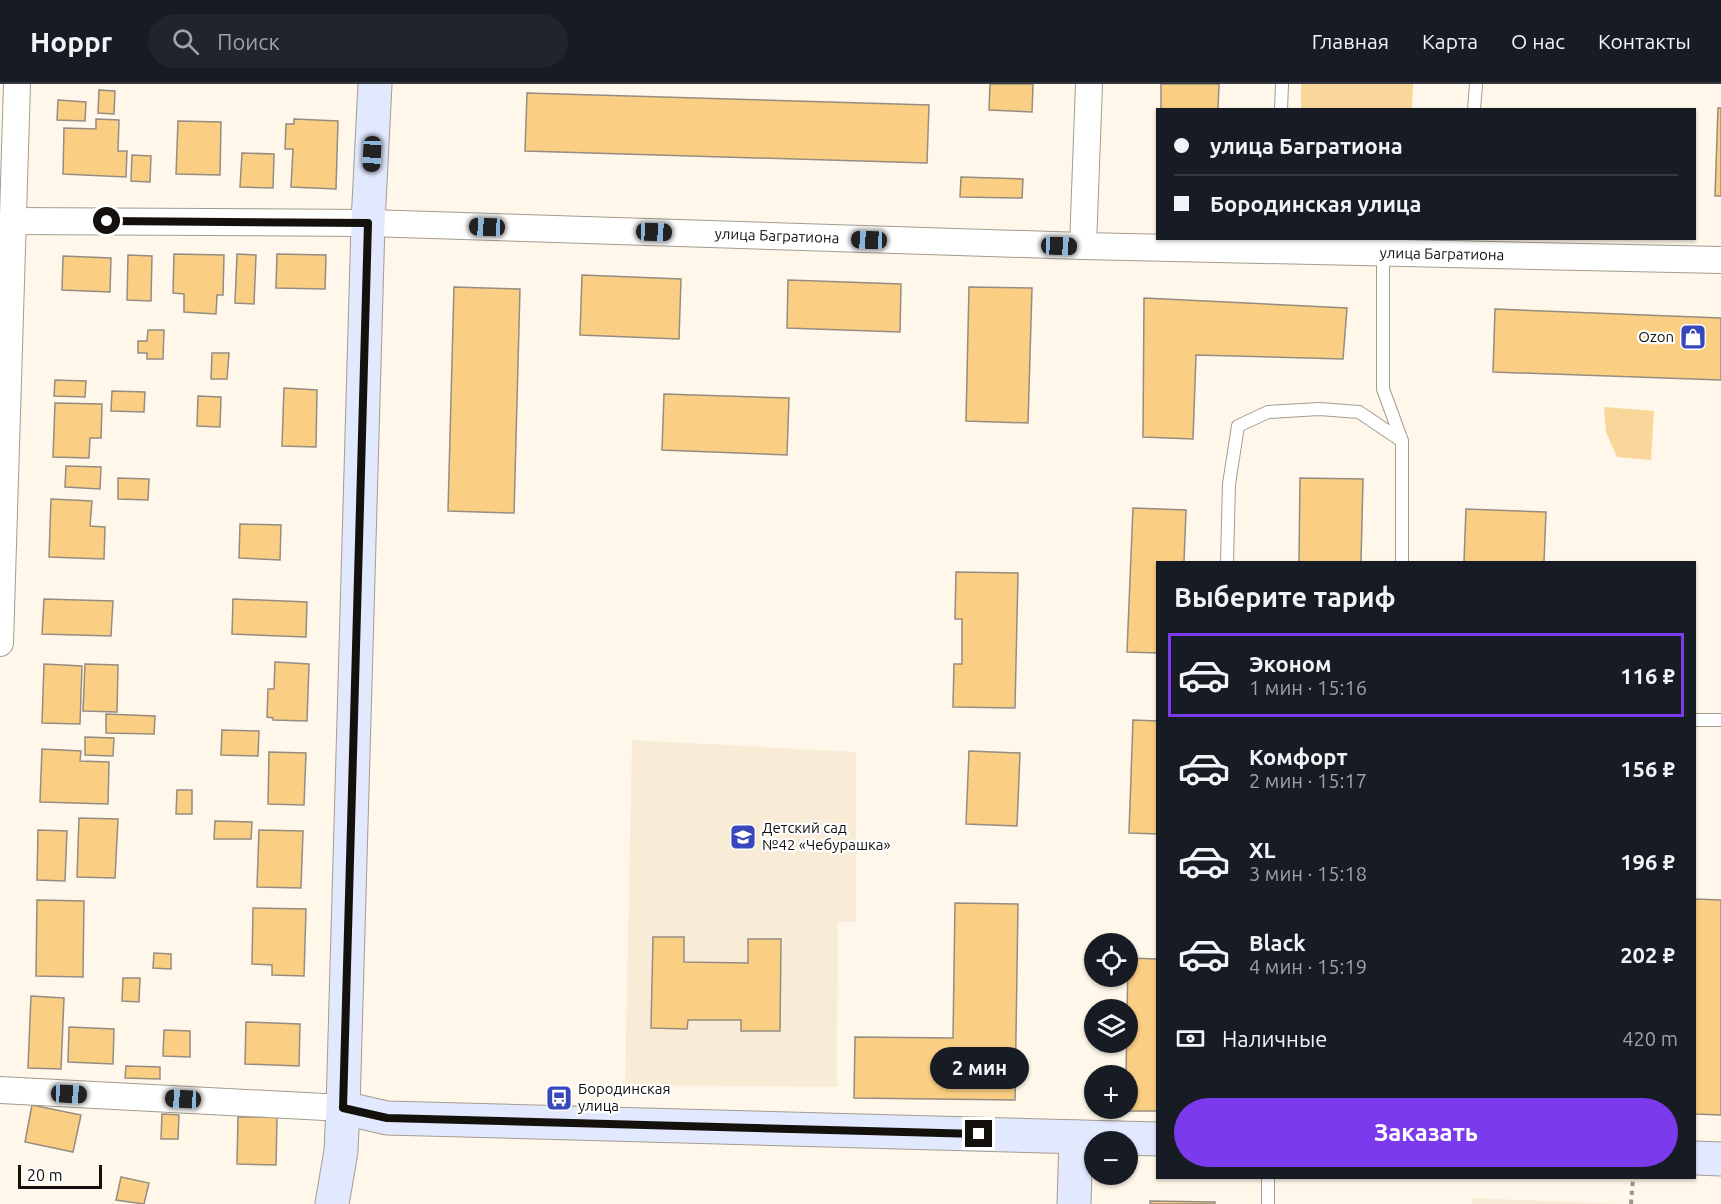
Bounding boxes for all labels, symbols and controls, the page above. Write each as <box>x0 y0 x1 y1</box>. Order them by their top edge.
search box <box>148 14 568 68</box>
icon: search <box>169 25 202 58</box>
text: Hoppr <box>30 26 112 57</box>
text: Поиск <box>217 29 280 54</box>
text: Главная <box>1312 29 1389 53</box>
text: Карта <box>1422 29 1478 53</box>
text: О нас <box>1511 29 1565 53</box>
text: Контакты <box>1598 29 1691 53</box>
text: улица Багратиона <box>1210 133 1403 158</box>
car <box>362 136 382 172</box>
text: Бородинская улица <box>1210 191 1421 216</box>
route start <box>93 207 120 234</box>
car <box>469 217 505 237</box>
car <box>636 222 672 242</box>
street label: улица Багратиона <box>714 225 840 246</box>
car <box>851 230 887 250</box>
car <box>1041 236 1077 256</box>
street label: улица Багратиона <box>1379 244 1505 263</box>
shop icon: Ozon <box>1678 322 1708 352</box>
place label: Ozon <box>1638 328 1674 345</box>
text: Выберите тариф <box>1174 582 1396 612</box>
icon: car <box>1177 648 1231 702</box>
text: Эконом <box>1249 651 1331 676</box>
text: 116 ₽ <box>1620 663 1675 688</box>
text: 1 мин · 15:16 <box>1249 676 1367 699</box>
icon: car <box>1177 741 1231 795</box>
text: Комфорт <box>1249 744 1348 769</box>
text: 156 ₽ <box>1620 756 1675 781</box>
text: 2 мин · 15:17 <box>1249 769 1367 792</box>
place label: Детский сад №42 «Чебурашка» <box>762 819 891 853</box>
school or university icon: Детский сад №42 «Чебурашка» <box>728 822 758 852</box>
icon: car <box>1177 834 1231 888</box>
text: XL <box>1249 837 1276 862</box>
text: 196 ₽ <box>1620 849 1675 874</box>
text: 3 мин · 15:18 <box>1249 862 1367 885</box>
icon: car <box>1177 927 1231 981</box>
text: Black <box>1249 930 1306 955</box>
map controls <box>1084 933 1138 1185</box>
button: locate <box>1084 933 1138 987</box>
text: 202 ₽ <box>1620 942 1675 967</box>
text: 4 мин · 15:19 <box>1249 955 1367 978</box>
button: layers <box>1084 999 1138 1053</box>
icon: cash <box>1174 1022 1207 1055</box>
text: Наличные <box>1222 1026 1327 1051</box>
text: 420 m <box>1622 1027 1678 1050</box>
callout: 2 мин <box>930 1047 1028 1089</box>
text: 2 мин <box>952 1056 1007 1079</box>
button: + <box>1084 1065 1138 1119</box>
place label: Бородинская улица <box>578 1080 670 1114</box>
bus stop icon: Бородинская улица <box>544 1083 574 1113</box>
car <box>51 1084 87 1104</box>
car <box>165 1089 201 1109</box>
button: Заказать <box>1174 1098 1678 1167</box>
route end <box>965 1120 992 1147</box>
button: − <box>1084 1131 1138 1185</box>
scale bar <box>18 1162 102 1190</box>
text: 20 m <box>27 1166 63 1184</box>

